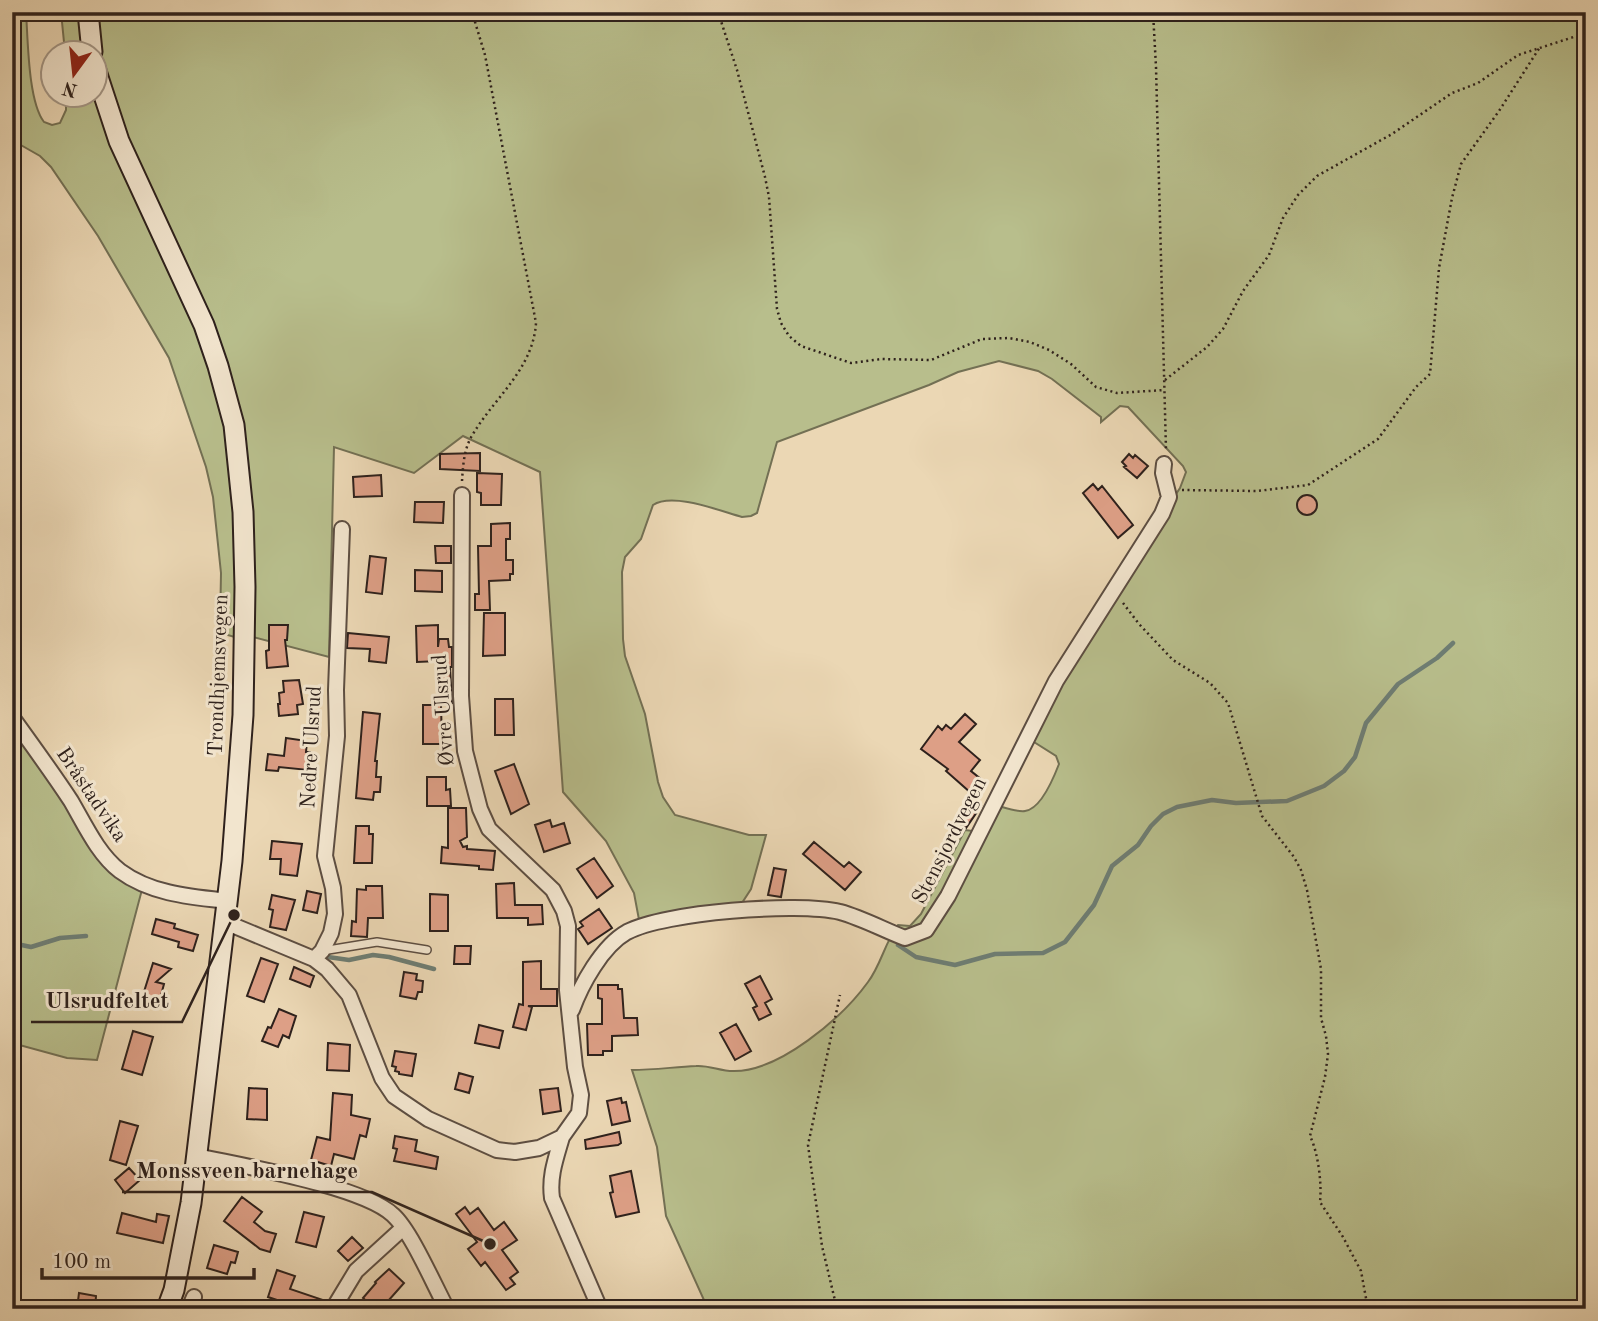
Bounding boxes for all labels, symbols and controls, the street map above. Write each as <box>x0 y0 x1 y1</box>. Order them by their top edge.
north arrow <box>38 38 108 108</box>
text: N <box>60 77 80 99</box>
street label: Trondhjemsvegen <box>206 594 232 756</box>
street label: Øvre Ulsrud <box>430 653 458 767</box>
street label: Nedre Ulsrud <box>298 685 326 809</box>
street label: Bråstadvika <box>52 744 130 846</box>
street label: Stensjordvegen <box>909 774 991 908</box>
callout: Ulsrudfeltet <box>31 978 182 1022</box>
text: Ulsrudfeltet <box>45 990 169 1013</box>
callout: Monssveen barnehage <box>122 1148 372 1192</box>
text: Monssveen barnehage <box>136 1160 358 1183</box>
scale bar <box>42 1237 254 1281</box>
text: 100 m <box>52 1252 111 1273</box>

